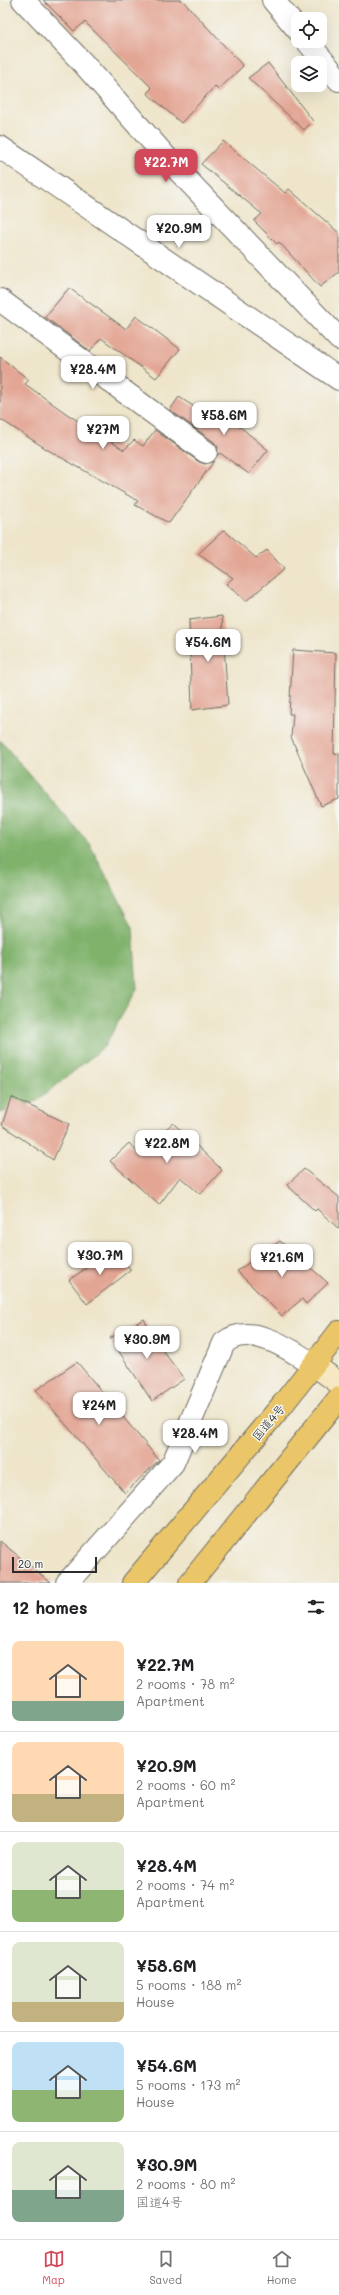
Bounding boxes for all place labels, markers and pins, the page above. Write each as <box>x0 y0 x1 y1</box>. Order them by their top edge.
pin: ¥22.7M <box>133 149 199 183</box>
pin: ¥20.9M <box>146 215 212 249</box>
pin: ¥28.4M <box>60 356 126 390</box>
pin: ¥58.6M <box>191 402 257 436</box>
pin: ¥27M <box>79 416 127 450</box>
pin: ¥54.6M <box>175 629 241 663</box>
pin: ¥22.8M <box>134 1130 200 1164</box>
pin: ¥30.7M <box>67 1242 133 1276</box>
pin: ¥21.6M <box>249 1244 315 1278</box>
pin: ¥30.9M <box>114 1326 180 1360</box>
pin: ¥24M <box>75 1392 123 1426</box>
pin: ¥28.4M <box>162 1420 228 1454</box>

